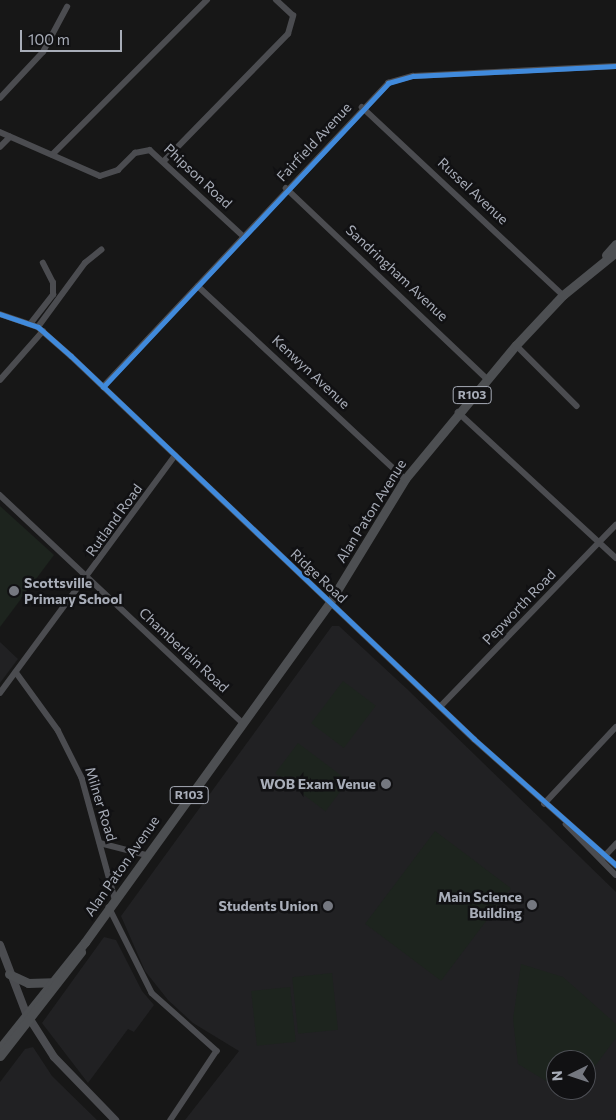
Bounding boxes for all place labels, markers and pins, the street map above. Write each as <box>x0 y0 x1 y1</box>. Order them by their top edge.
place label: Scottsville Primary School <box>24 575 122 608</box>
marker: Scottsville Primary School <box>8 585 20 597</box>
place label: WOB Exam Venue <box>260 776 376 792</box>
marker: WOB Exam Venue <box>380 778 392 790</box>
place label: Main Science Building <box>438 889 522 922</box>
place label: Students Union <box>218 898 318 914</box>
marker: Main Science Building <box>526 899 538 911</box>
marker: Students Union <box>322 900 334 912</box>

